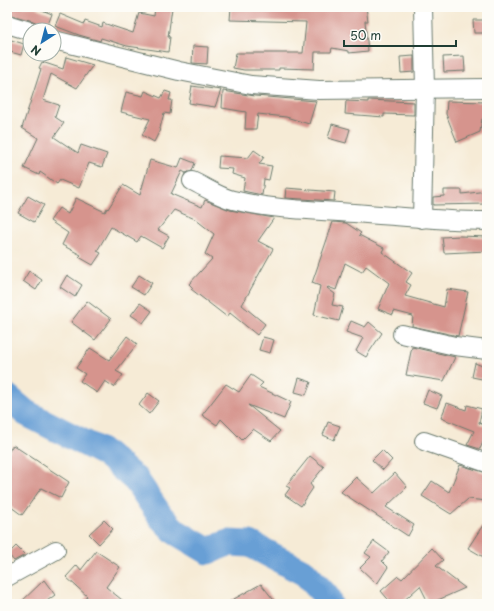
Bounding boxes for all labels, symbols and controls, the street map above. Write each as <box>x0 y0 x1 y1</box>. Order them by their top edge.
north arrow <box>22 22 62 62</box>
scale bar <box>344 22 456 48</box>
text: 50 m <box>350 26 381 44</box>
text: N <box>27 41 44 60</box>

